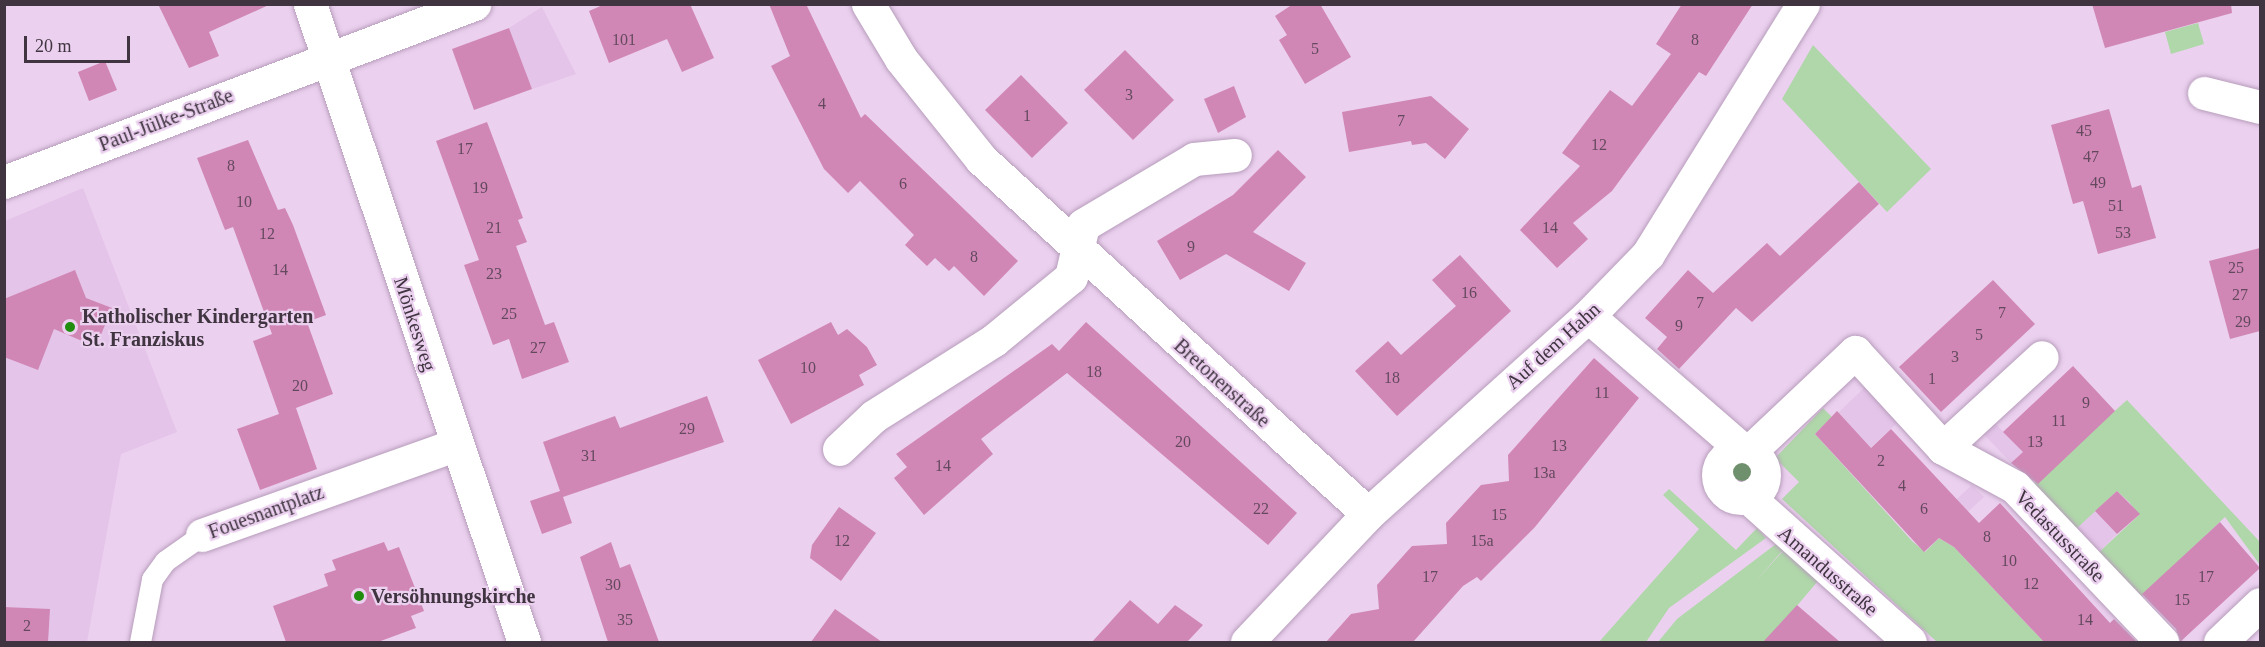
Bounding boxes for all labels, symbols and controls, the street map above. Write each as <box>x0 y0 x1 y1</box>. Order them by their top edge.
scale bar <box>27 24 134 62</box>
house number: 101 <box>612 30 636 50</box>
house number: 8 <box>1691 30 1699 50</box>
text: 20 m <box>35 36 72 56</box>
house number: 5 <box>1311 39 1319 59</box>
street label: Paul-Jülke-Straße <box>95 83 237 157</box>
house number: 3 <box>1125 85 1133 105</box>
house number: 4 <box>818 94 826 114</box>
house number: 1 <box>1023 106 1031 126</box>
house number: 7 <box>1397 111 1405 131</box>
house number: 45 <box>2076 121 2092 141</box>
house number: 12 <box>1591 135 1607 155</box>
house number: 17 <box>457 139 473 159</box>
house number: 47 <box>2083 147 2099 167</box>
house number: 8 <box>227 156 235 176</box>
house number: 49 <box>2090 173 2106 193</box>
house number: 6 <box>899 174 907 194</box>
house number: 19 <box>472 178 488 198</box>
house number: 10 <box>236 192 252 212</box>
house number: 51 <box>2108 196 2124 216</box>
house number: 21 <box>486 218 502 238</box>
house number: 14 <box>1542 218 1558 238</box>
house number: 53 <box>2115 223 2131 243</box>
house number: 12 <box>259 224 275 244</box>
house number: 9 <box>1187 237 1195 257</box>
house number: 8 <box>970 247 978 267</box>
house number: 25 <box>2228 258 2244 278</box>
house number: 14 <box>272 260 288 280</box>
house number: 23 <box>486 264 502 284</box>
street label: Mönkesweg <box>388 274 442 374</box>
house number: 16 <box>1461 283 1477 303</box>
house number: 27 <box>2232 285 2248 305</box>
house number: 7 <box>1696 293 1704 313</box>
street label: Auf dem Hahn <box>1501 297 1605 395</box>
house number: 7 <box>1998 303 2006 323</box>
place label: Katholischer Kindergarten St. Franziskus <box>82 304 314 351</box>
house number: 25 <box>501 304 517 324</box>
house number: 29 <box>2235 312 2251 332</box>
house number: 9 <box>1675 316 1683 336</box>
marker: Katholischer Kindergarten St. Franziskus <box>63 320 77 334</box>
house number: 5 <box>1975 325 1983 345</box>
street label: Bretonenstraße <box>1169 334 1275 432</box>
house number: 27 <box>530 338 546 358</box>
house number: 3 <box>1951 347 1959 367</box>
house number: 10 <box>800 358 816 378</box>
house number: 18 <box>1086 362 1102 382</box>
house number: 18 <box>1384 368 1400 388</box>
house number: 1 <box>1928 369 1936 389</box>
house number: 20 <box>292 376 308 396</box>
house number: 11 <box>1594 383 1610 403</box>
house number: 9 <box>2082 393 2090 413</box>
house number: 11 <box>2051 411 2067 431</box>
house number: 29 <box>679 419 695 439</box>
house number: 20 <box>1175 432 1191 452</box>
house number: 13 <box>2027 432 2043 452</box>
house number: 13 <box>1551 436 1567 456</box>
house number: 31 <box>581 446 597 466</box>
house number: 2 <box>1877 451 1885 471</box>
house number: 14 <box>935 456 951 476</box>
house number: 13a <box>1532 463 1556 483</box>
house number: 4 <box>1898 476 1906 496</box>
street label: Fouesnantplatz <box>205 480 327 544</box>
street label: Vedastusstraße <box>2010 485 2110 587</box>
house number: 22 <box>1253 499 1269 519</box>
house number: 6 <box>1920 499 1928 519</box>
house number: 15 <box>1491 505 1507 525</box>
street label: Amandusstraße <box>1773 521 1883 621</box>
house number: 8 <box>1983 527 1991 547</box>
house number: 12 <box>834 531 850 551</box>
house number: 15a <box>1470 531 1494 551</box>
house number: 10 <box>2001 551 2017 571</box>
house number: 17 <box>1422 567 1438 587</box>
house number: 17 <box>2198 567 2214 587</box>
house number: 12 <box>2023 574 2039 594</box>
house number: 30 <box>605 575 621 595</box>
place label: Versöhnungskirche <box>371 584 535 608</box>
marker: Versöhnungskirche <box>352 589 366 603</box>
house number: 15 <box>2174 590 2190 610</box>
house number: 35 <box>617 610 633 630</box>
house number: 14 <box>2077 610 2093 630</box>
house number: 2 <box>23 616 31 636</box>

